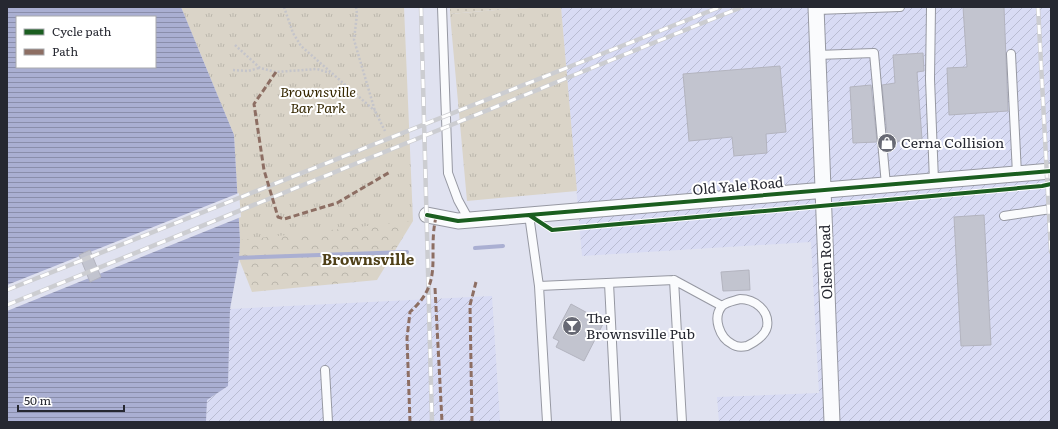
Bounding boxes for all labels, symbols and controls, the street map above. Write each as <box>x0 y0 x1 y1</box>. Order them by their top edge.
legend <box>16 16 156 68</box>
text: Cycle path <box>52 22 112 40</box>
text: Path <box>52 42 78 60</box>
park label: Brownsville Bar Park <box>280 81 356 117</box>
shop icon: Cerna Collision <box>876 132 898 154</box>
place label: Cerna Collision <box>901 132 1004 152</box>
street label: Old Yale Road <box>692 171 785 199</box>
street label: Olsen Road <box>814 224 836 300</box>
district label: Brownsville <box>322 247 415 270</box>
place label: The Brownsville Pub <box>586 307 695 343</box>
bar icon: The Brownsville Pub <box>561 315 583 337</box>
scale bar <box>18 387 124 413</box>
text: 50 m <box>24 391 51 409</box>

